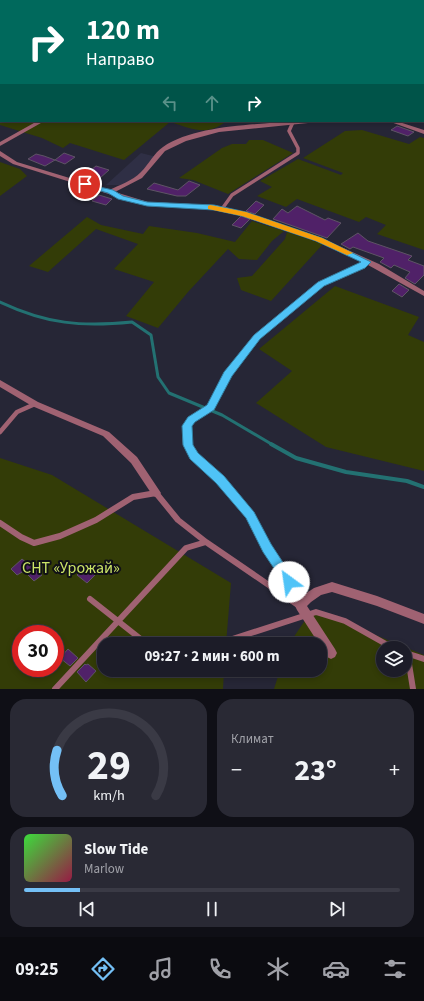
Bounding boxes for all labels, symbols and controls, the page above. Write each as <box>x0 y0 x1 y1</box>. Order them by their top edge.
text: 120 m <box>86 10 160 50</box>
icon: right <box>20 16 72 68</box>
text: Направо <box>86 47 154 72</box>
icon: left <box>159 92 181 114</box>
icon: ahead <box>201 92 223 114</box>
icon: right <box>243 92 265 114</box>
pin <box>68 167 102 201</box>
icon: arrive <box>74 173 96 195</box>
park label: СНТ «Урожай» <box>22 557 120 579</box>
position arrow <box>268 561 310 603</box>
speed limit sign: 30 <box>12 625 64 677</box>
map controls <box>376 641 412 677</box>
button: layers <box>376 641 412 677</box>
text: 09:27 · 2 мин · 600 m <box>144 646 280 667</box>
text: Климат <box>231 730 274 748</box>
text: 29 <box>87 736 130 796</box>
text: 23° <box>294 749 337 792</box>
text: − <box>231 754 242 786</box>
text: + <box>389 754 400 786</box>
text: km/h <box>93 785 124 806</box>
text: Slow Tide <box>84 839 148 860</box>
text: Marlow <box>84 860 124 878</box>
icon: previous <box>76 898 98 920</box>
icon: pause <box>201 898 223 920</box>
icon: next <box>326 898 348 920</box>
icon: directions <box>89 955 117 983</box>
icon: music <box>147 955 175 983</box>
icon: phone <box>206 955 234 983</box>
icon: climate <box>264 955 292 983</box>
icon: car <box>322 955 350 983</box>
icon: filters <box>381 955 409 983</box>
text: 09:25 <box>15 957 59 982</box>

